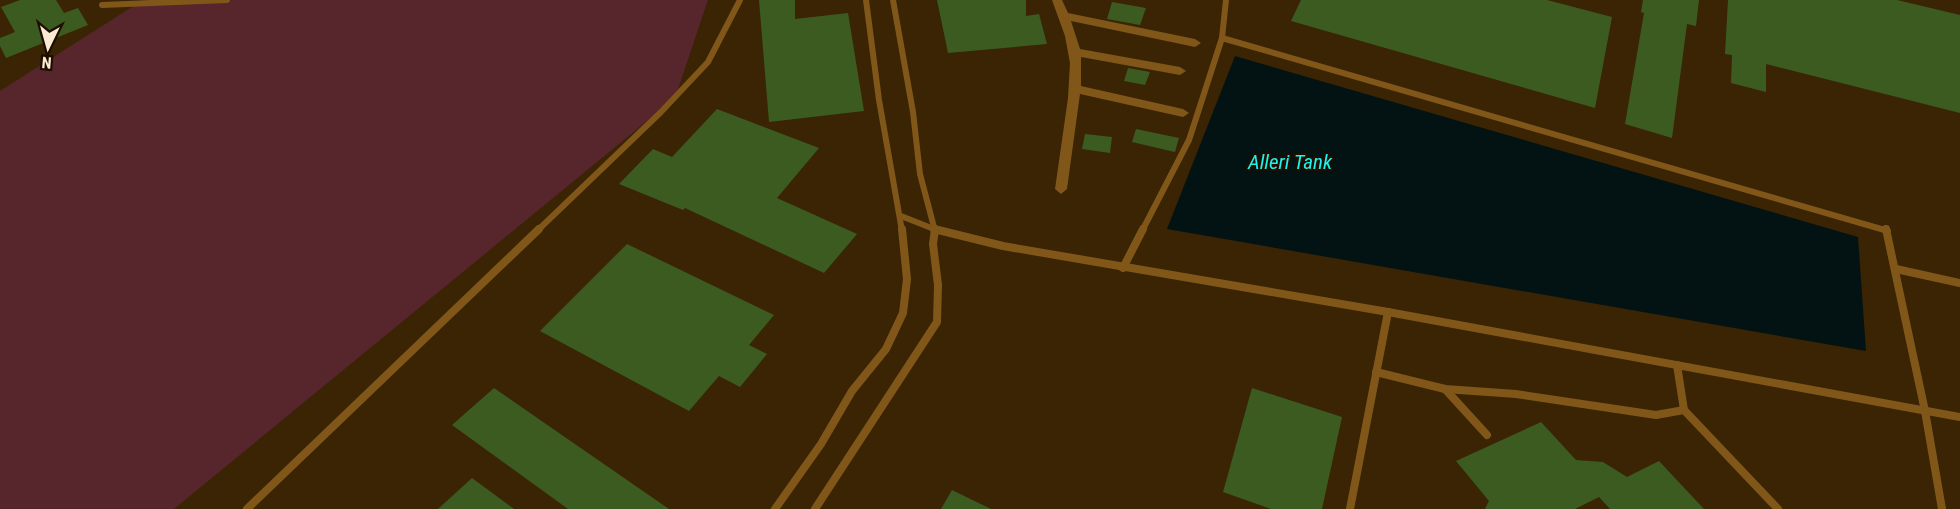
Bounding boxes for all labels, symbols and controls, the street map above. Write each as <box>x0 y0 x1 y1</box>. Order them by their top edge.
north arrow <box>18 18 78 78</box>
text: N <box>41 53 52 72</box>
water label: Alleri Tank <box>1247 150 1333 174</box>

